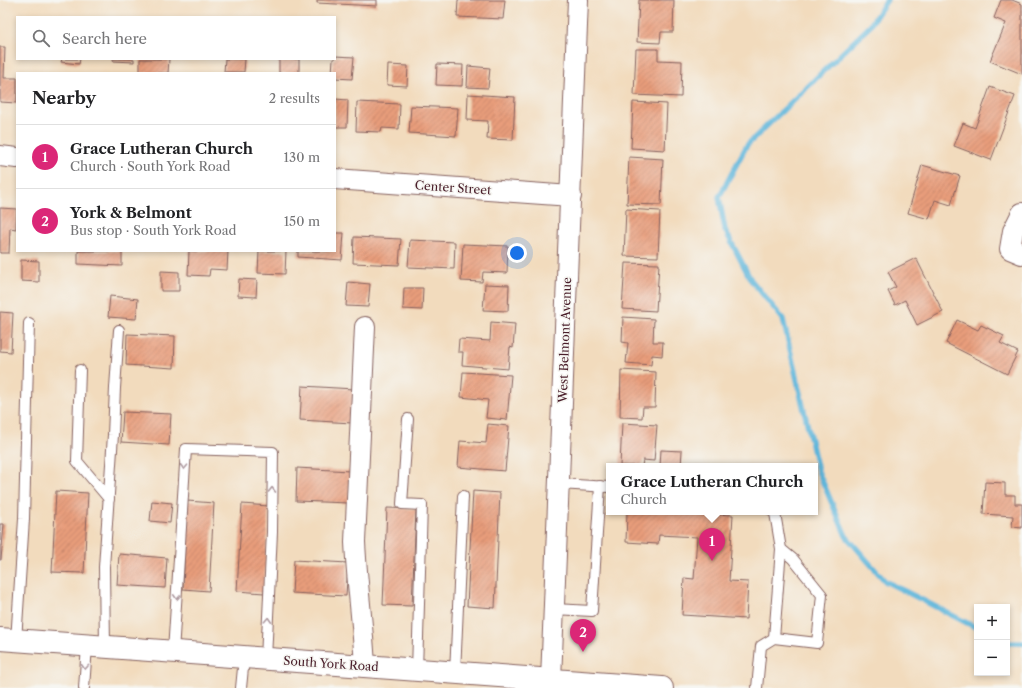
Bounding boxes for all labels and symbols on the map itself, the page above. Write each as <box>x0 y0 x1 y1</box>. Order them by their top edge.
street label: Center Street <box>414 177 492 198</box>
your location <box>507 243 527 263</box>
street label: West Belmont Avenue <box>555 277 574 404</box>
one-way arrow <box>180 464 189 470</box>
one-way arrow <box>268 487 276 493</box>
pin: 1 <box>699 528 725 561</box>
one-way arrow <box>172 594 181 600</box>
one-way arrow <box>263 617 272 623</box>
pin: 2 <box>570 619 596 652</box>
street label: South York Road <box>283 653 380 674</box>
one-way arrow <box>81 664 90 670</box>

